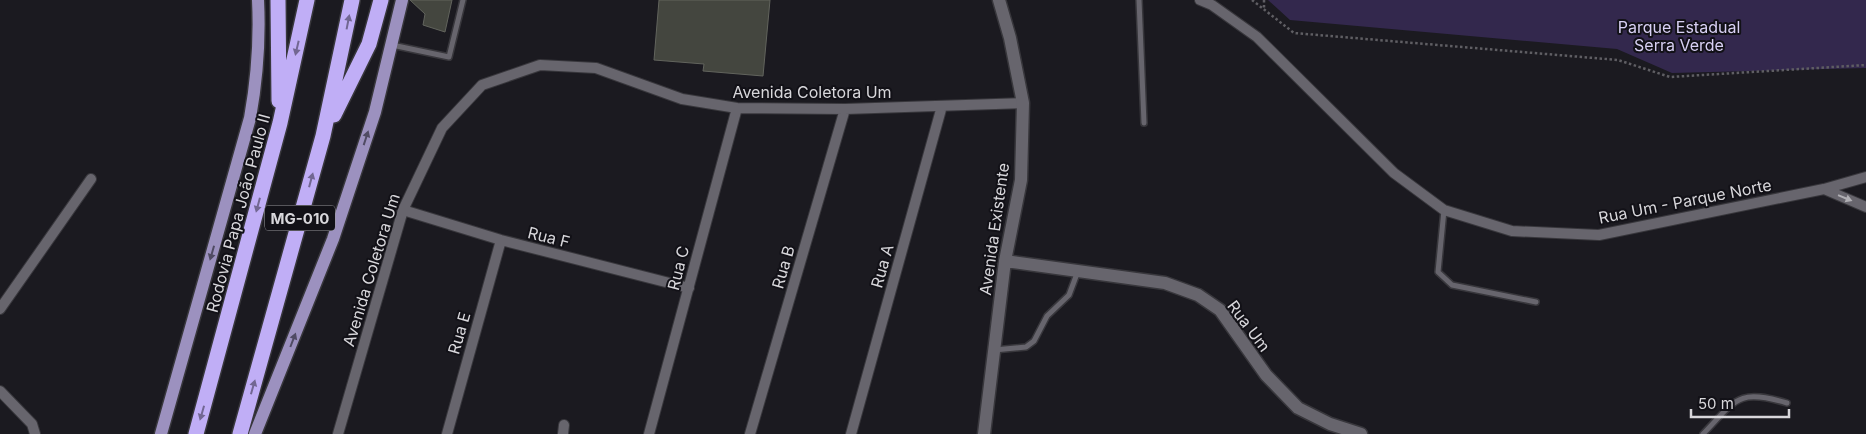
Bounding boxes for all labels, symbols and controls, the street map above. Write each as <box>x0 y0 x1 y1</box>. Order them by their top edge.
one-way arrow <box>345 13 353 29</box>
park label: Parque Estadual Serra Verde <box>1618 17 1740 55</box>
one-way arrow <box>293 40 301 55</box>
street label: Avenida Coletora Um <box>732 82 892 102</box>
street label: Rodovia Papa João Paulo II <box>202 111 274 315</box>
one-way arrow <box>363 130 371 145</box>
street label: Avenida Existente <box>975 162 1013 296</box>
one-way arrow <box>307 172 315 187</box>
street label: Rua Um - Parque Norte <box>1597 174 1773 228</box>
street label: Avenida Coletora Um <box>338 191 404 349</box>
one-way arrow <box>1838 194 1852 202</box>
one-way arrow <box>254 198 262 213</box>
road number: MG-010 <box>265 206 335 230</box>
street label: Rua F <box>526 222 572 252</box>
street label: Rua A <box>866 242 898 290</box>
street label: Rua B <box>767 243 799 291</box>
street label: Rua C <box>663 244 693 292</box>
one-way arrow <box>207 245 215 260</box>
street label: Rua Um <box>1223 296 1275 356</box>
street label: Rua E <box>443 310 475 356</box>
one-way arrow <box>290 333 298 347</box>
one-way arrow <box>250 379 258 394</box>
scale bar <box>1691 386 1788 418</box>
text: 50 m <box>1698 394 1734 413</box>
one-way arrow <box>198 406 206 421</box>

